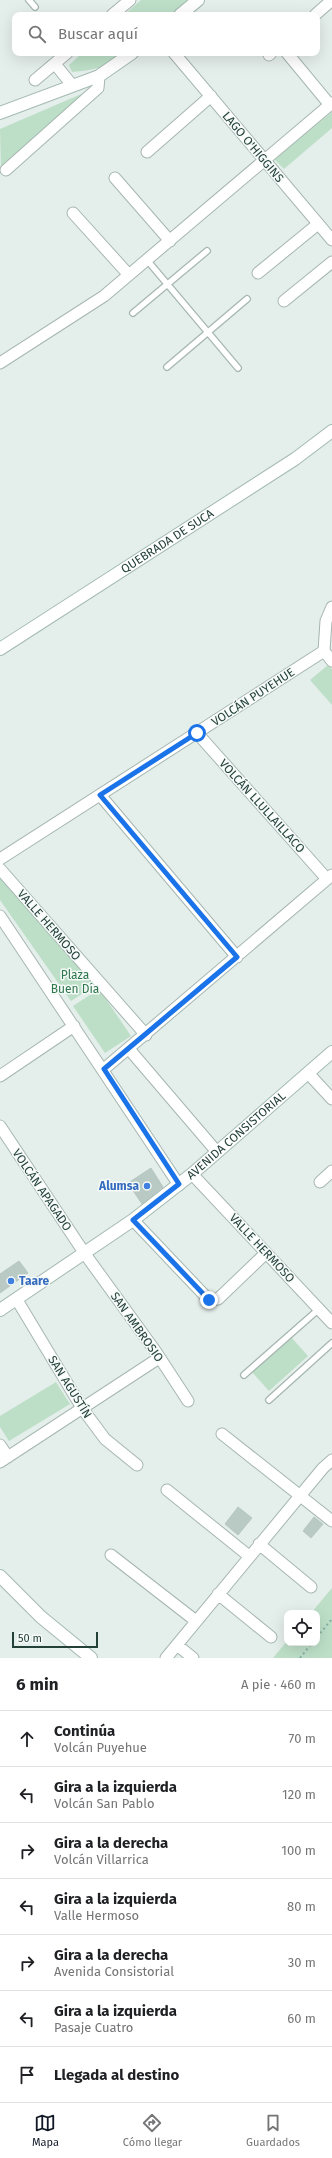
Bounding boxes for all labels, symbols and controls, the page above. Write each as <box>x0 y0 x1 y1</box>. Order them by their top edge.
search box <box>12 12 320 56</box>
icon: search <box>26 23 48 45</box>
text: Buscar aquí <box>58 25 138 43</box>
street label: LAGO O'HIGGINS <box>219 109 287 185</box>
street label: QUEBRADA DE SUCA <box>118 506 216 576</box>
street label: VOLCÁN PUYEHUE <box>208 664 297 729</box>
route start <box>188 724 206 742</box>
street label: VOLCÁN LLULLAILLACO <box>216 756 308 856</box>
street label: VALLE HERMOSO <box>14 887 84 963</box>
park label: Plaza Buen Día <box>51 968 99 996</box>
street label: AVENIDA CONSISTORIAL <box>184 1089 288 1182</box>
street label: VOLCÁN APAGADO <box>9 1146 75 1234</box>
place label: Alumsa <box>98 1179 139 1193</box>
marker: Alumsa <box>142 1181 152 1191</box>
street label: VALLE HERMOSO <box>226 1211 298 1285</box>
place label: Taare <box>19 1274 49 1288</box>
marker: Taare <box>6 1276 16 1286</box>
street label: SAN AMBROSIO <box>108 1289 166 1365</box>
route end <box>200 1291 218 1309</box>
street label: SAN AGUSTÍN <box>45 1353 96 1421</box>
map controls <box>284 1610 320 1646</box>
button: locate <box>284 1610 320 1646</box>
scale bar <box>12 1630 98 1649</box>
text: 50 m <box>18 1632 42 1645</box>
text: 6 min <box>16 1674 59 1695</box>
text: A pie · 460 m <box>241 1677 316 1692</box>
text: Continúa <box>54 1722 115 1740</box>
icon: ahead <box>16 1728 38 1750</box>
text: 70 m <box>289 1731 316 1746</box>
text: Volcán Puyehue <box>54 1740 147 1755</box>
text: Gira a la izquierda <box>54 1778 177 1796</box>
icon: left <box>16 1784 38 1806</box>
text: 120 m <box>282 1787 316 1802</box>
text: Volcán San Pablo <box>54 1796 155 1811</box>
text: Gira a la derecha <box>54 1834 168 1852</box>
icon: right <box>16 1840 38 1862</box>
text: 100 m <box>281 1843 316 1858</box>
text: Volcán Villarrica <box>54 1852 149 1867</box>
text: Gira a la izquierda <box>54 1890 177 1908</box>
icon: left <box>16 1896 38 1918</box>
text: 80 m <box>287 1899 316 1914</box>
text: Valle Hermoso <box>54 1908 139 1923</box>
text: Gira a la derecha <box>54 1946 168 1964</box>
icon: right <box>16 1952 38 1974</box>
text: 30 m <box>288 1955 316 1970</box>
text: Avenida Consistorial <box>54 1964 174 1979</box>
text: Gira a la izquierda <box>54 2002 177 2020</box>
icon: left <box>16 2008 38 2030</box>
text: 60 m <box>287 2011 316 2026</box>
text: Pasaje Cuatro <box>54 2020 133 2035</box>
icon: arrive <box>16 2064 38 2086</box>
text: Llegada al destino <box>54 2066 179 2084</box>
tab: Mapa <box>32 2112 59 2149</box>
tab: Cómo llegar <box>123 2112 182 2149</box>
tab: Guardados <box>246 2112 300 2149</box>

